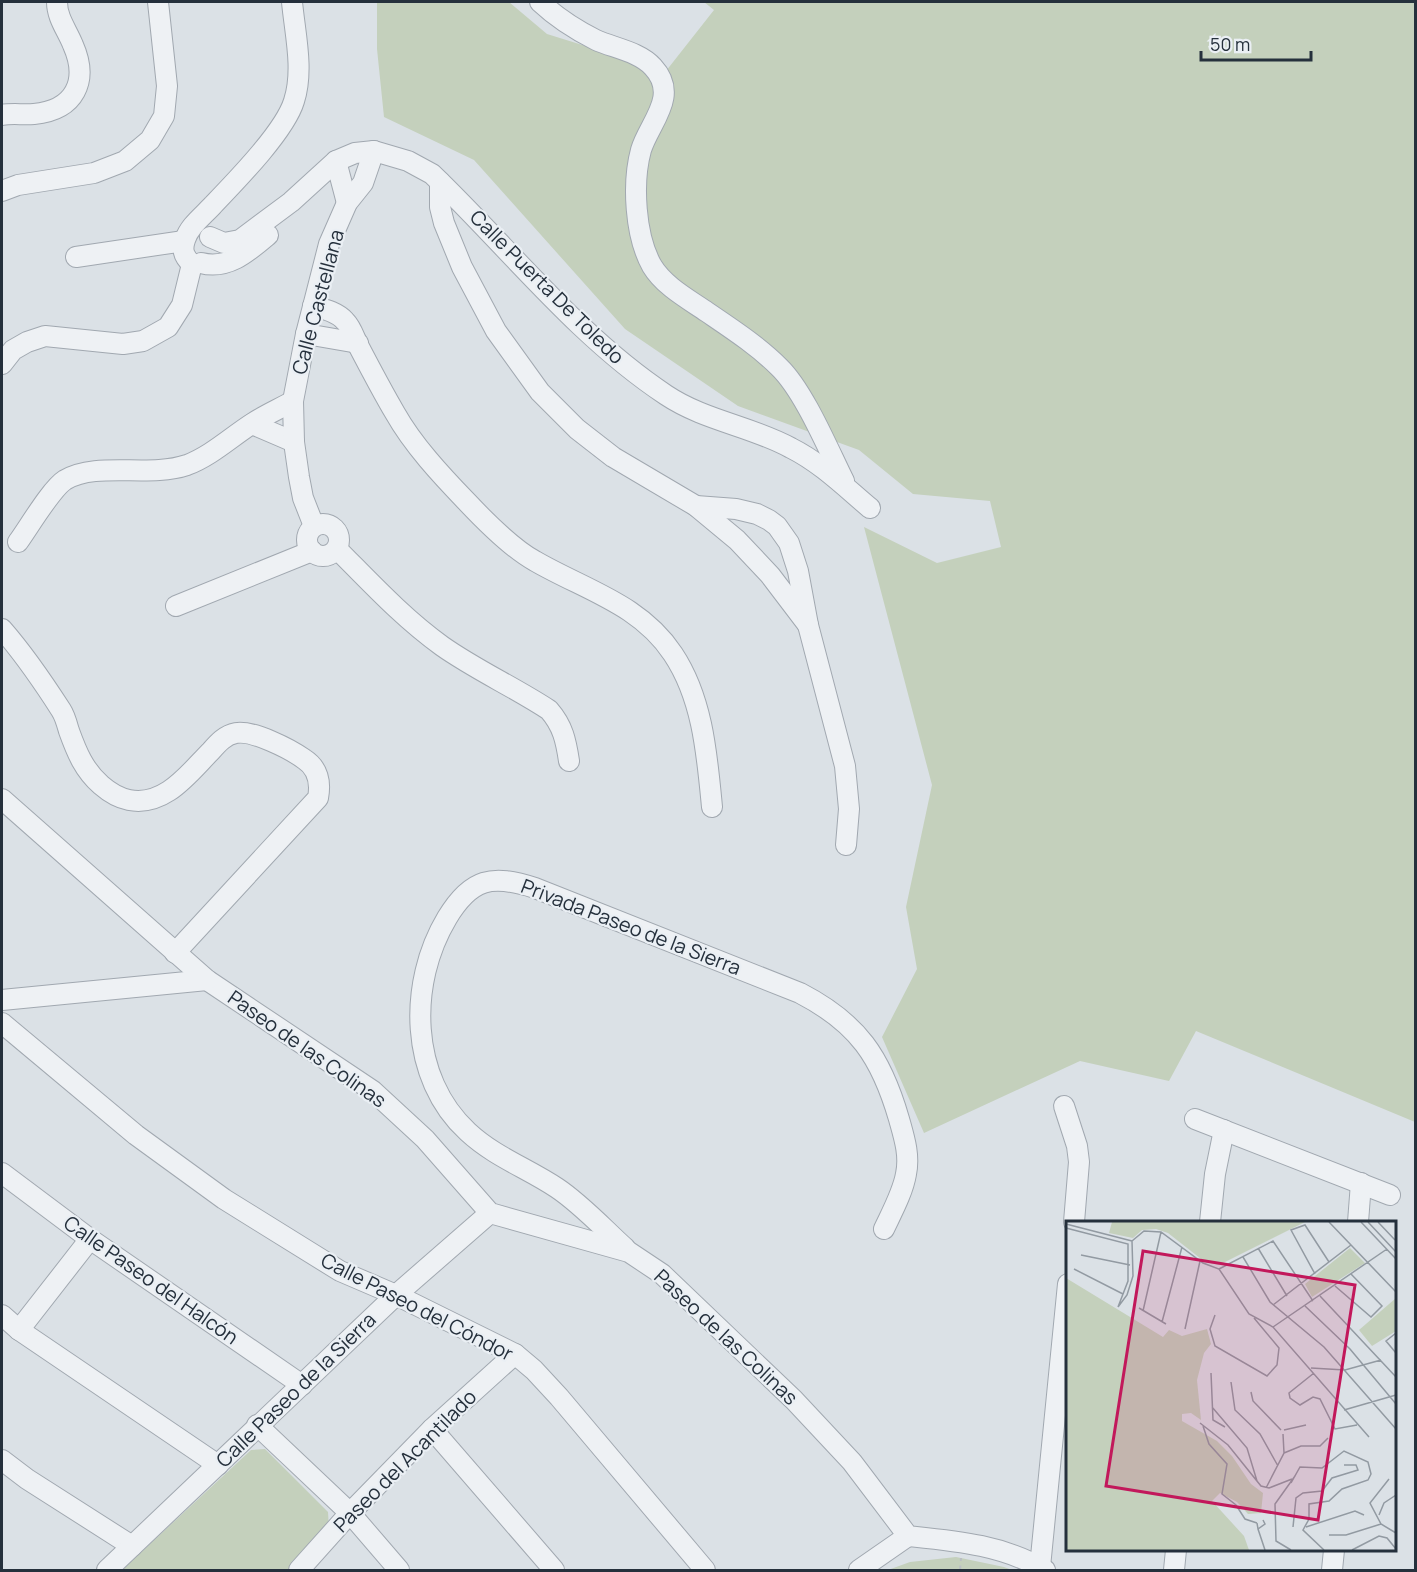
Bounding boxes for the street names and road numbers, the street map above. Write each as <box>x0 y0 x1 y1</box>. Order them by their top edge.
street label: Calle Puerta De Toledo <box>464 204 630 370</box>
street label: Calle Castellana <box>285 226 350 377</box>
street label: Privada Paseo de la Sierra <box>517 872 745 981</box>
street label: Paseo de las Colinas <box>223 984 392 1113</box>
street label: Calle Paseo del Halcón <box>59 1209 244 1350</box>
street label: Calle Paseo del Cóndor <box>317 1246 518 1367</box>
street label: Paseo de las Colinas <box>649 1263 804 1410</box>
street label: Calle Paseo de la Sierra <box>210 1306 381 1473</box>
street label: Paseo del Acantilado <box>327 1383 482 1538</box>

